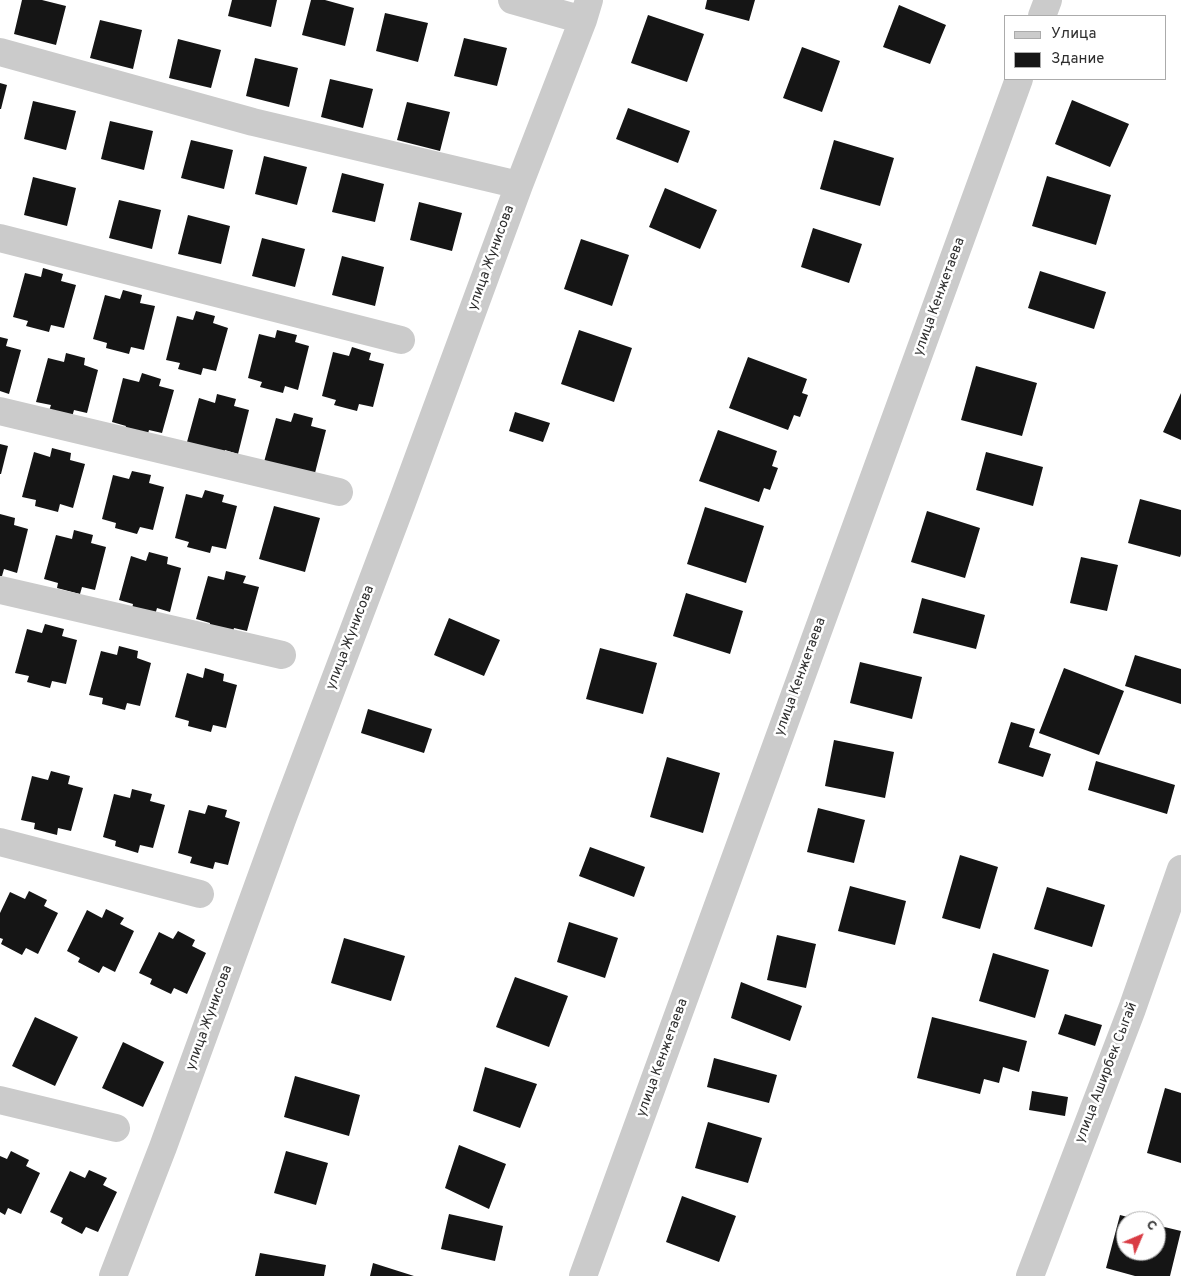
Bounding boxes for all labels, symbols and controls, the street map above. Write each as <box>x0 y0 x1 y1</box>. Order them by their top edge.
legend <box>1004 15 1166 80</box>
text: Улица <box>1051 25 1096 44</box>
text: Здание <box>1051 50 1104 69</box>
street label: улица Жунисова <box>465 203 519 313</box>
street label: улица Кенжетаева <box>911 236 969 358</box>
street label: улица Жунисова <box>323 583 379 693</box>
street label: улица Кенжетаева <box>772 616 830 738</box>
street label: улица Жунисова <box>183 963 237 1073</box>
street label: улица Кенжетаева <box>634 997 692 1119</box>
street label: улица Аширбек Сыгай <box>1072 1000 1142 1146</box>
north arrow <box>1116 1211 1166 1261</box>
text: С <box>1142 1217 1160 1235</box>

